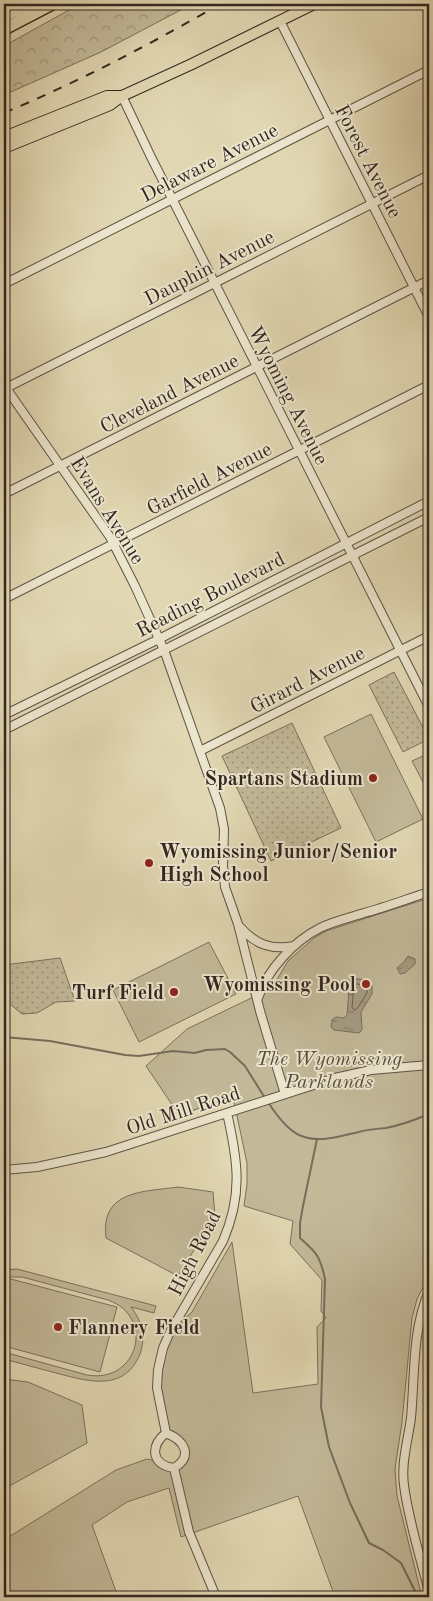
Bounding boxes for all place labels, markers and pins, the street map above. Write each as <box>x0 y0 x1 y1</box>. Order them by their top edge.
place label: Spartans Stadium <box>205 770 363 790</box>
marker: Spartans Stadium <box>367 772 379 784</box>
place label: Wyomissing Junior/Senior High School <box>159 843 398 886</box>
marker: Wyomissing Junior/Senior High School <box>143 857 155 869</box>
place label: Wyomissing Pool <box>203 976 356 996</box>
marker: Wyomissing Pool <box>360 978 372 990</box>
place label: Turf Field <box>72 984 164 1004</box>
marker: Turf Field <box>168 986 180 998</box>
place label: Flannery Field <box>68 1319 200 1339</box>
marker: Flannery Field <box>52 1321 64 1333</box>

